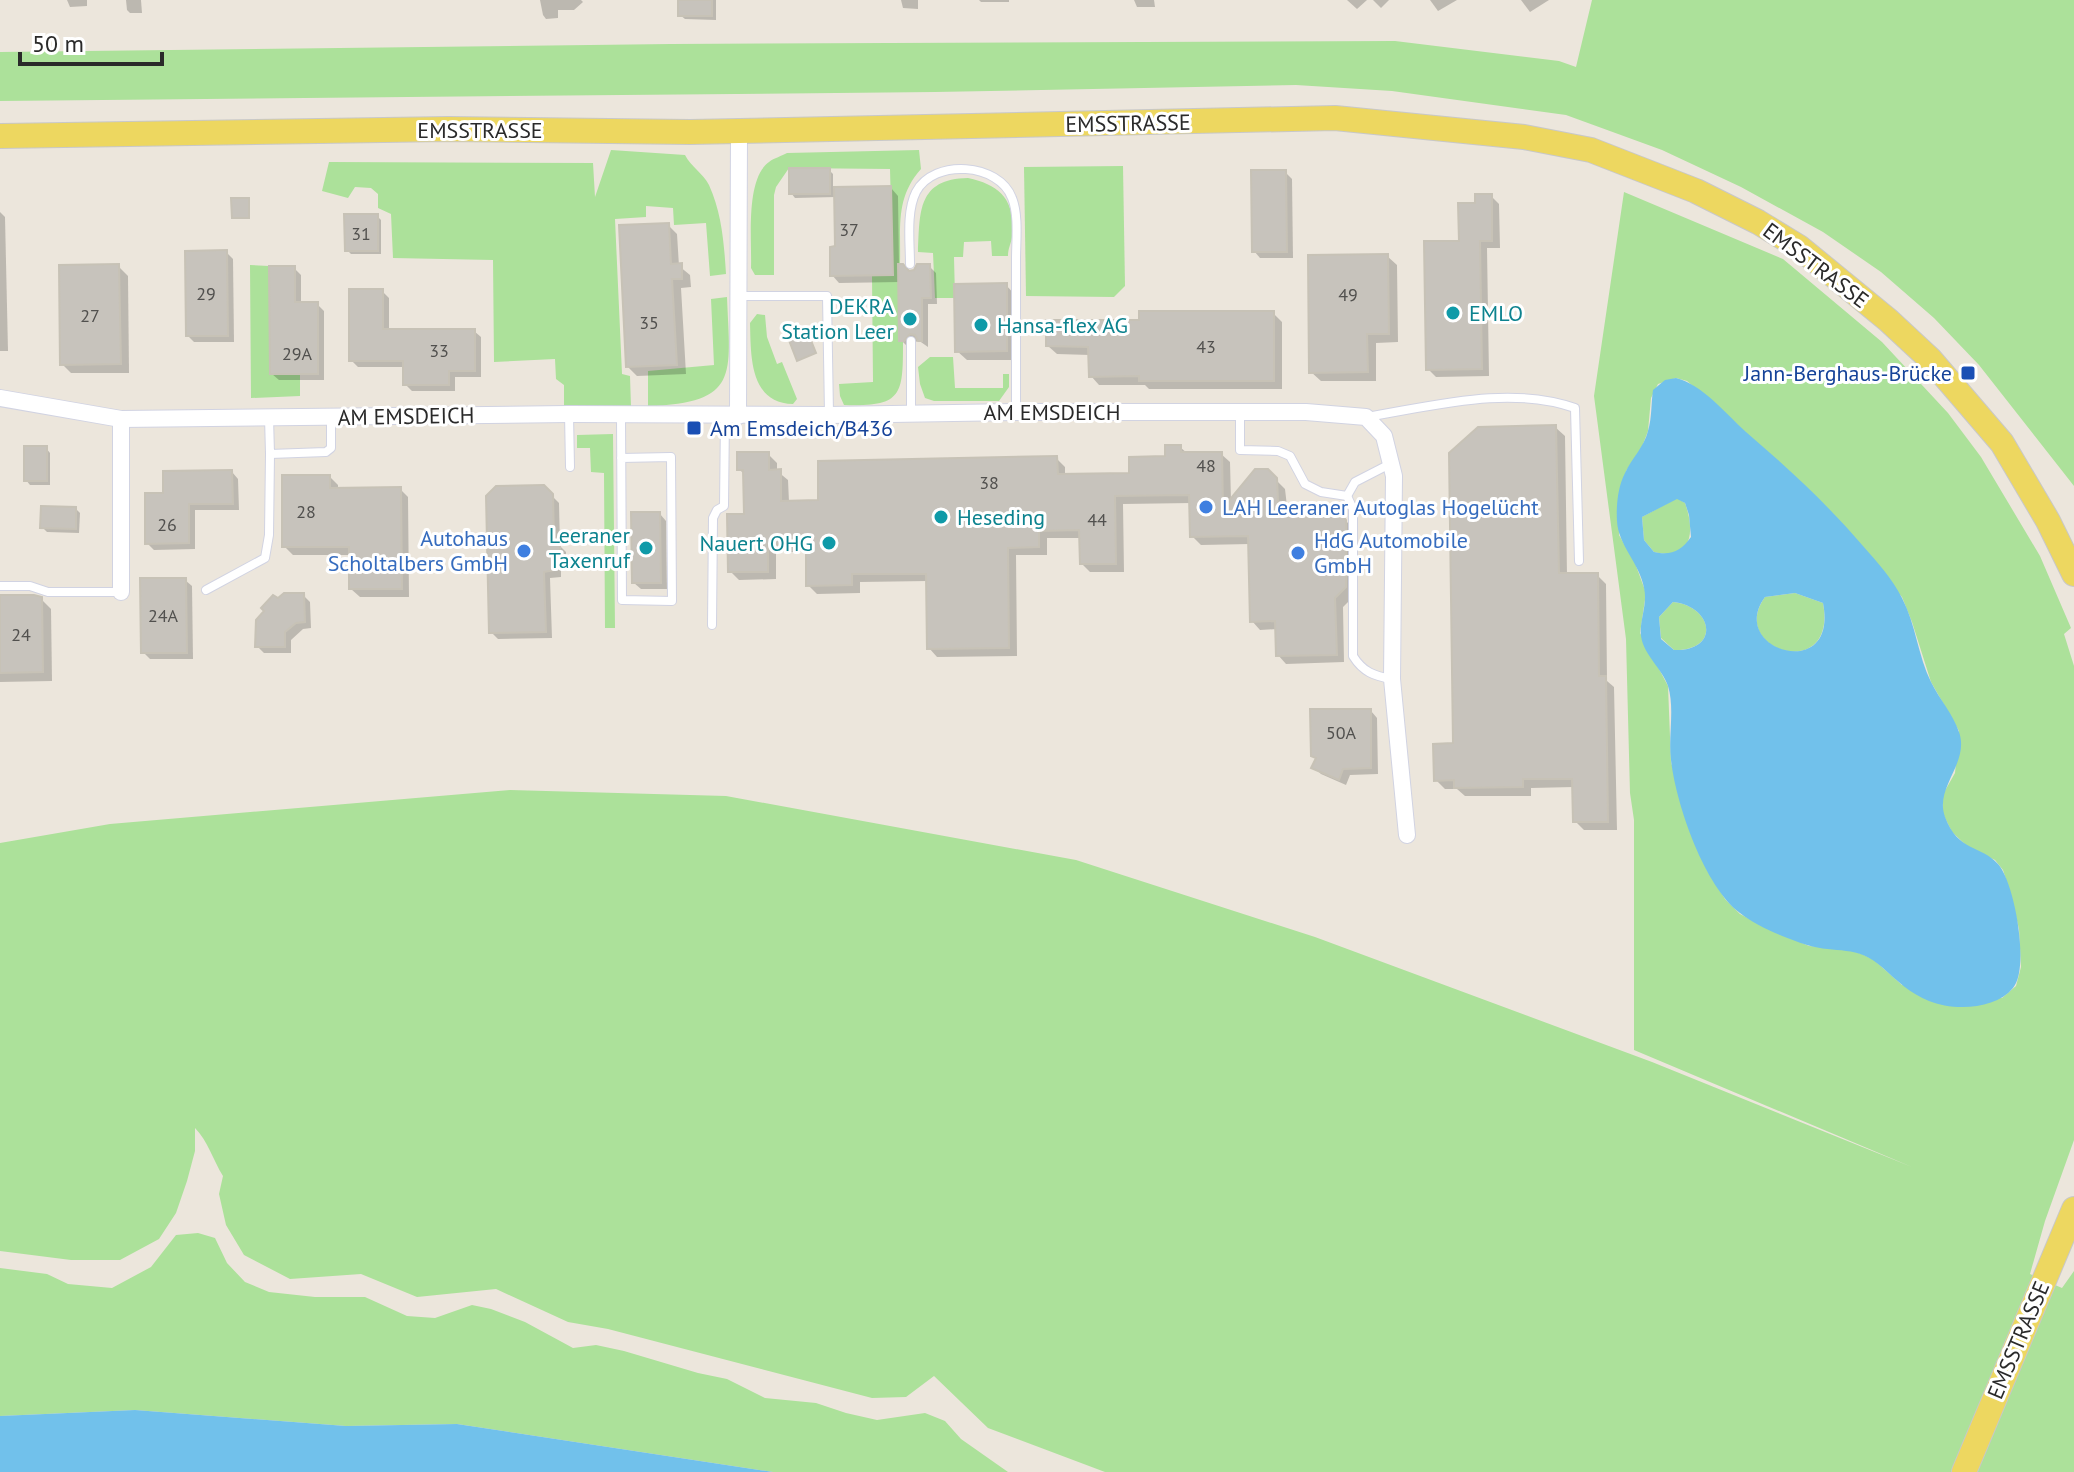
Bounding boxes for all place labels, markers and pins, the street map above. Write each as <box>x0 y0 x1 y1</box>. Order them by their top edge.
place label: DEKRA Station Leer <box>781 292 895 345</box>
place label: EMLO <box>1469 299 1523 327</box>
marker: EMLO <box>1444 304 1462 322</box>
marker: DEKRA Station Leer <box>901 310 919 328</box>
place label: Hansa-flex AG <box>997 311 1128 339</box>
marker: Hansa-flex AG <box>972 316 990 334</box>
place label: Jann-Berghaus-Brücke <box>1743 359 1952 387</box>
marker: Jann-Berghaus-Brücke <box>1959 364 1977 382</box>
place label: Am Emsdeich/B436 <box>710 414 893 442</box>
marker: Am Emsdeich/B436 <box>685 419 703 437</box>
place label: LAH Leeraner Autoglas Hogelücht <box>1222 493 1539 521</box>
marker: LAH Leeraner Autoglas Hogelücht <box>1197 498 1215 516</box>
place label: Heseding <box>957 503 1045 531</box>
marker: Heseding <box>932 508 950 526</box>
place label: Leeraner Taxenruf <box>549 521 631 574</box>
place label: Autohaus Scholtalbers GmbH <box>328 524 508 577</box>
place label: HdG Automobile GmbH <box>1314 526 1468 579</box>
place label: Nauert OHG <box>699 529 813 557</box>
marker: Nauert OHG <box>820 534 838 552</box>
marker: Leeraner Taxenruf <box>637 539 655 557</box>
marker: Autohaus Scholtalbers GmbH <box>515 542 533 560</box>
marker: HdG Automobile GmbH <box>1289 544 1307 562</box>

